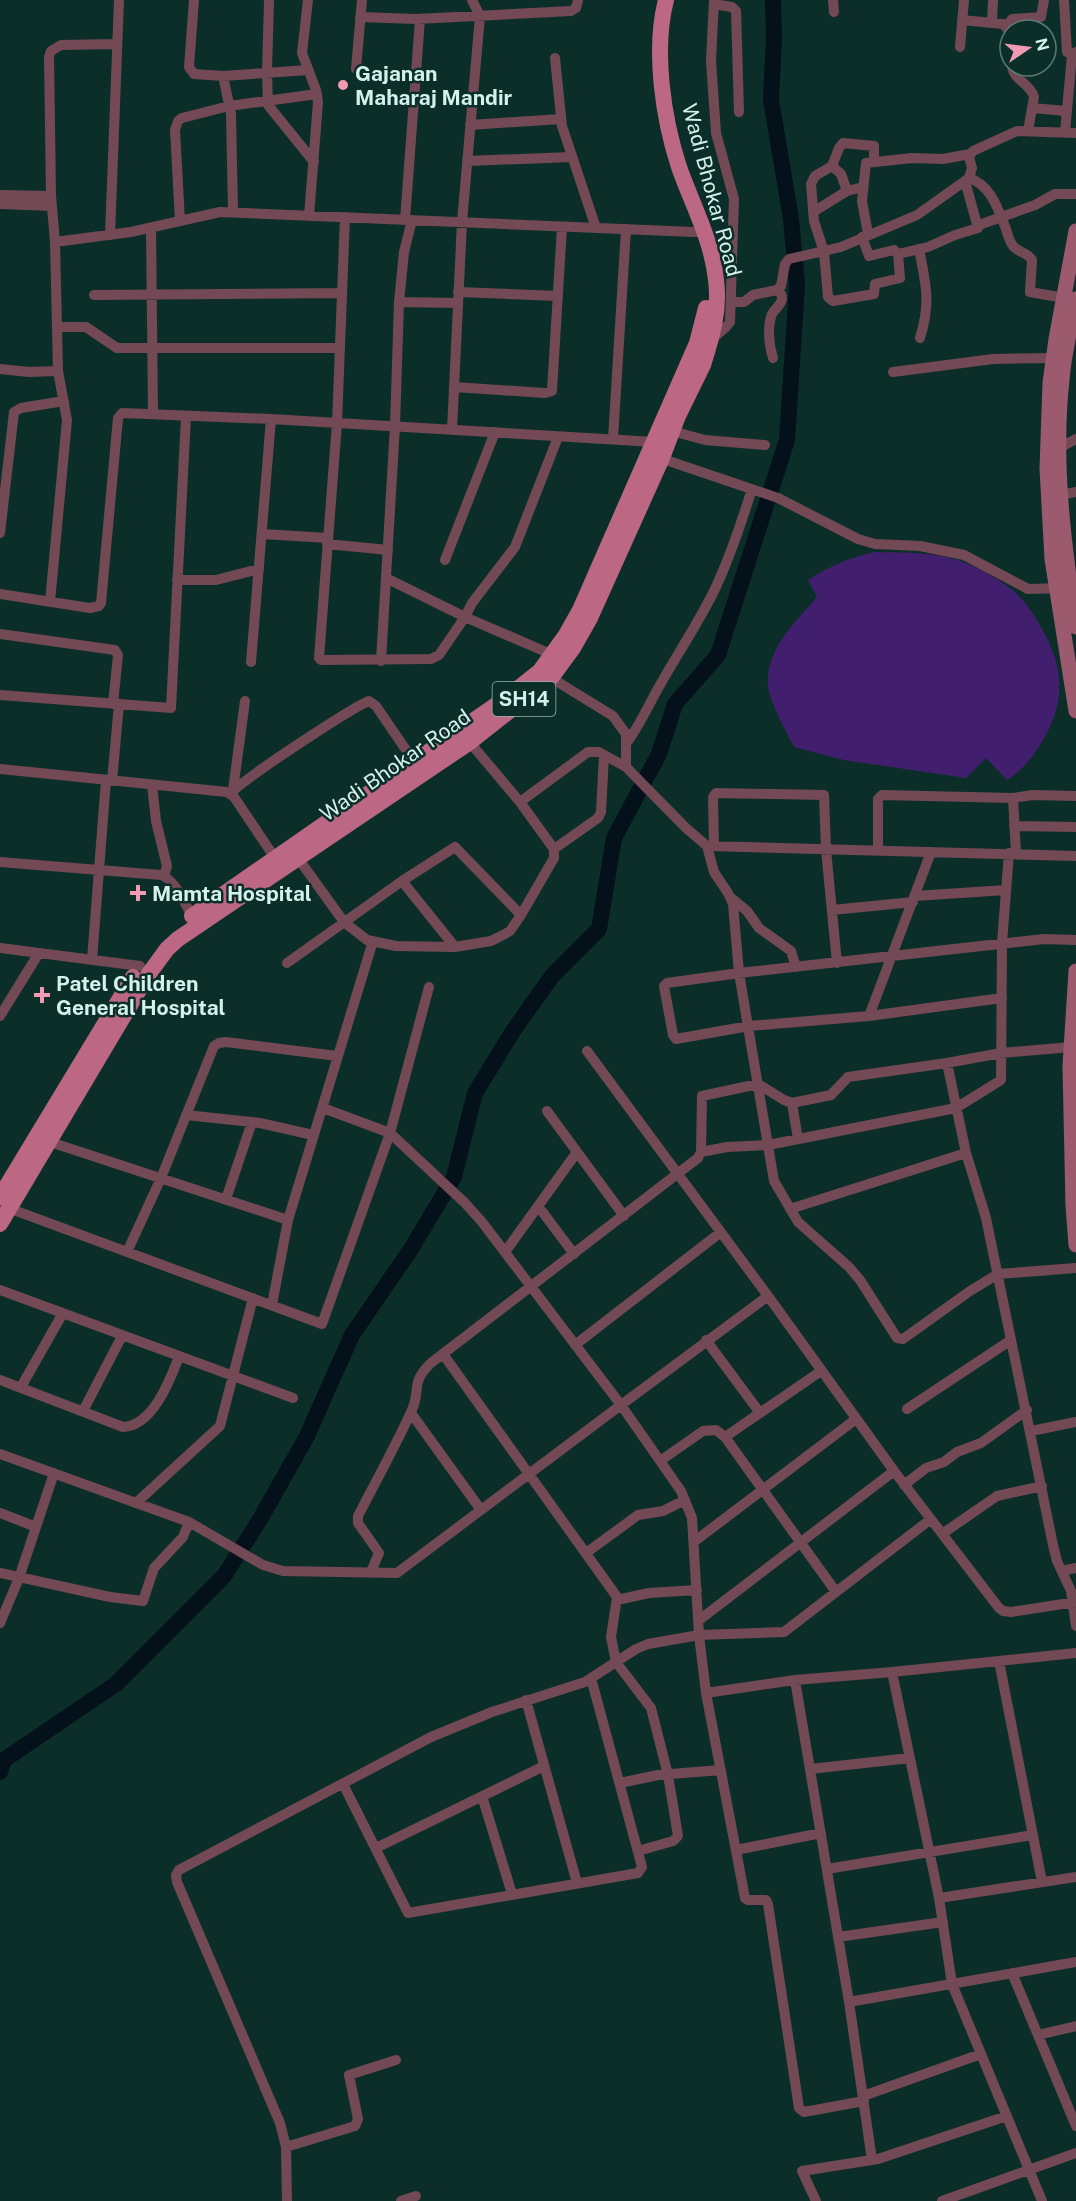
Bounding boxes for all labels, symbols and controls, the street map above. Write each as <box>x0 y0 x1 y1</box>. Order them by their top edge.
north arrow <box>998 18 1058 78</box>
text: N <box>1031 36 1053 53</box>
place label: Gajanan Maharaj Mandir <box>355 61 513 110</box>
marker: Gajanan Maharaj Mandir <box>336 78 350 92</box>
street label: Wadi Bhokar Road <box>677 101 747 279</box>
road number: SH14 <box>492 682 556 716</box>
street label: Wadi Bhokar Road <box>315 704 475 826</box>
place label: Mamta Hospital <box>152 881 312 906</box>
marker: Mamta Hospital <box>129 884 147 902</box>
place label: Patel Children General Hospital <box>56 971 226 1020</box>
marker: Patel Children General Hospital <box>33 986 51 1004</box>

